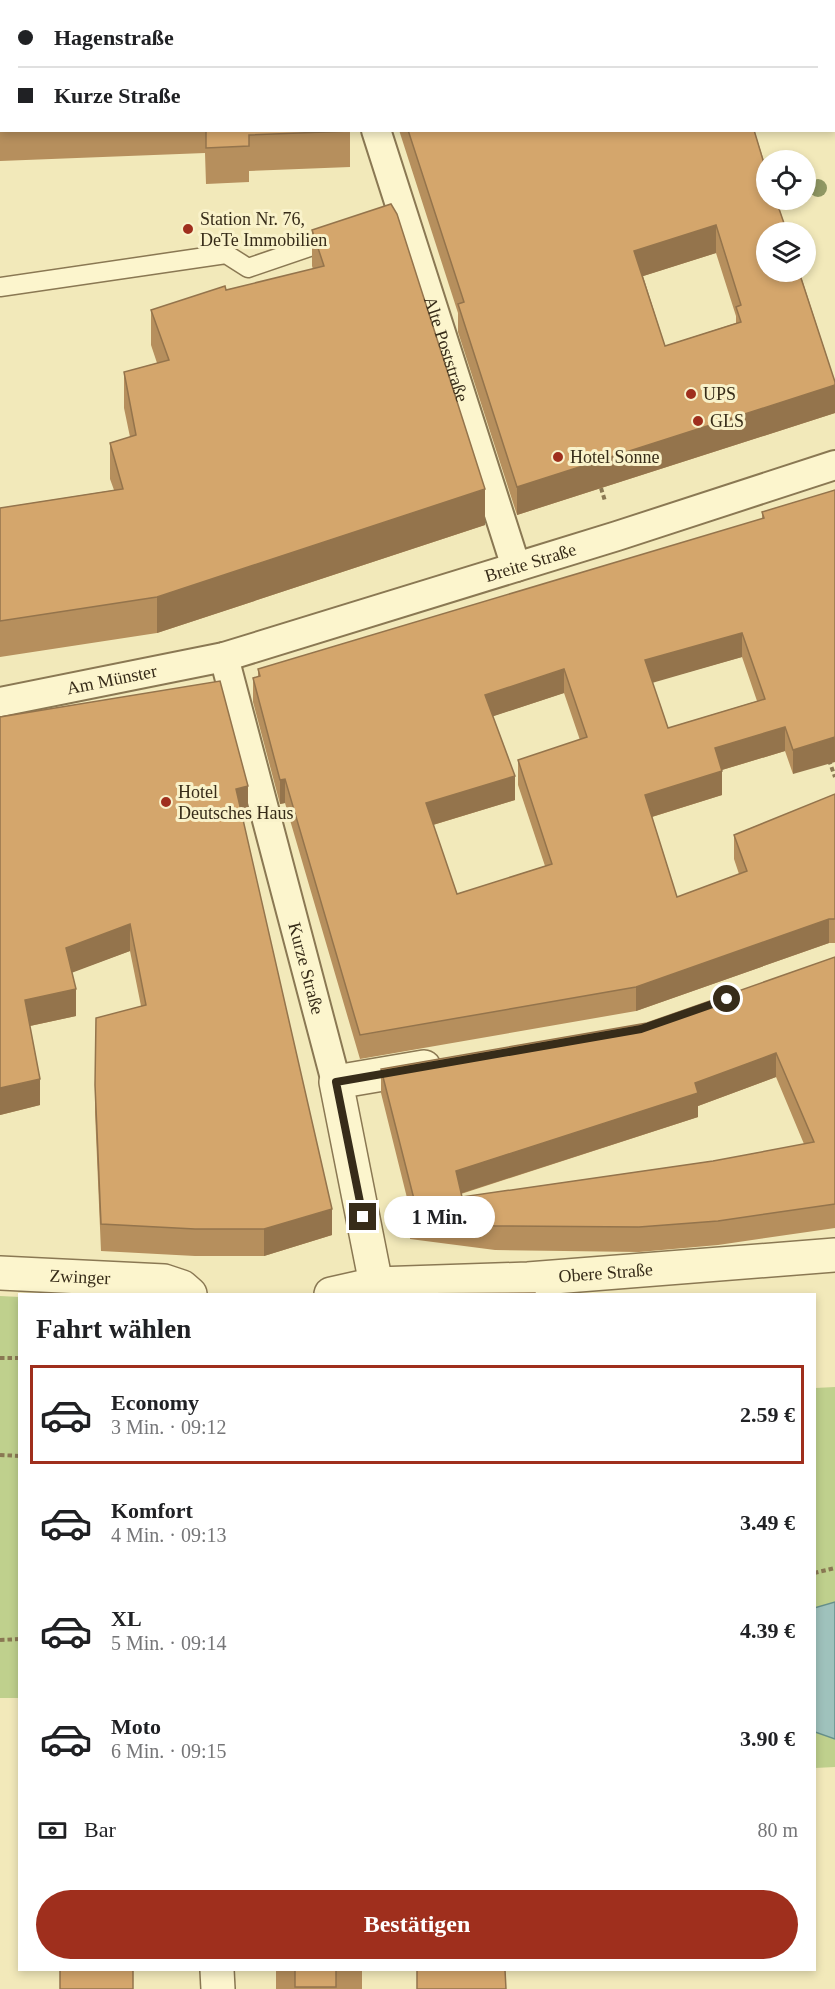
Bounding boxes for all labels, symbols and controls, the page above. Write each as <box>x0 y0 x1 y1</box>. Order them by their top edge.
text: Hagenstraße <box>54 25 174 50</box>
text: Kurze Straße <box>54 83 180 108</box>
map controls <box>756 150 816 282</box>
button: locate <box>756 150 816 210</box>
place label: Station Nr. 76, DeTe Immobilien <box>200 209 327 250</box>
marker: Station Nr. 76, DeTe Immobilien <box>181 222 195 236</box>
button: layers <box>756 222 816 282</box>
street label: Alte Poststraße <box>420 294 472 404</box>
place label: UPS <box>703 384 736 404</box>
marker: UPS <box>684 387 698 401</box>
place label: GLS <box>710 411 744 431</box>
marker: GLS <box>691 414 705 428</box>
place label: Hotel Sonne <box>570 447 660 467</box>
marker: Hotel Sonne <box>551 450 565 464</box>
street label: Breite Straße <box>482 539 578 586</box>
street label: Am Münster <box>65 661 159 698</box>
place label: Hotel Deutsches Haus <box>178 782 293 823</box>
marker: Hotel Deutsches Haus <box>159 795 173 809</box>
street label: Kurze Straße <box>284 920 328 1017</box>
route start <box>713 985 740 1012</box>
callout: 1 Min. <box>384 1196 495 1238</box>
route end <box>349 1203 376 1230</box>
text: 1 Min. <box>412 1206 467 1228</box>
street label: Obere Straße <box>558 1259 653 1287</box>
street label: Zwinger <box>49 1265 111 1288</box>
text: Fahrt wählen <box>36 1314 191 1344</box>
icon: car <box>39 1388 93 1442</box>
text: Economy <box>111 1390 199 1415</box>
text: 2.59 € <box>740 1402 795 1427</box>
text: 3 Min. · 09:12 <box>111 1416 227 1438</box>
icon: car <box>39 1496 93 1550</box>
text: Komfort <box>111 1498 193 1523</box>
text: 3.49 € <box>740 1510 795 1535</box>
text: 4 Min. · 09:13 <box>111 1524 227 1546</box>
icon: car <box>39 1604 93 1658</box>
text: XL <box>111 1606 142 1631</box>
text: 4.39 € <box>740 1618 795 1643</box>
text: 5 Min. · 09:14 <box>111 1632 227 1654</box>
icon: car <box>39 1712 93 1766</box>
text: Moto <box>111 1714 161 1739</box>
text: 3.90 € <box>740 1726 795 1751</box>
text: 6 Min. · 09:15 <box>111 1740 227 1762</box>
icon: cash <box>36 1814 69 1847</box>
text: Bar <box>84 1817 116 1842</box>
text: 80 m <box>757 1819 798 1841</box>
button: Bestätigen <box>36 1890 798 1959</box>

